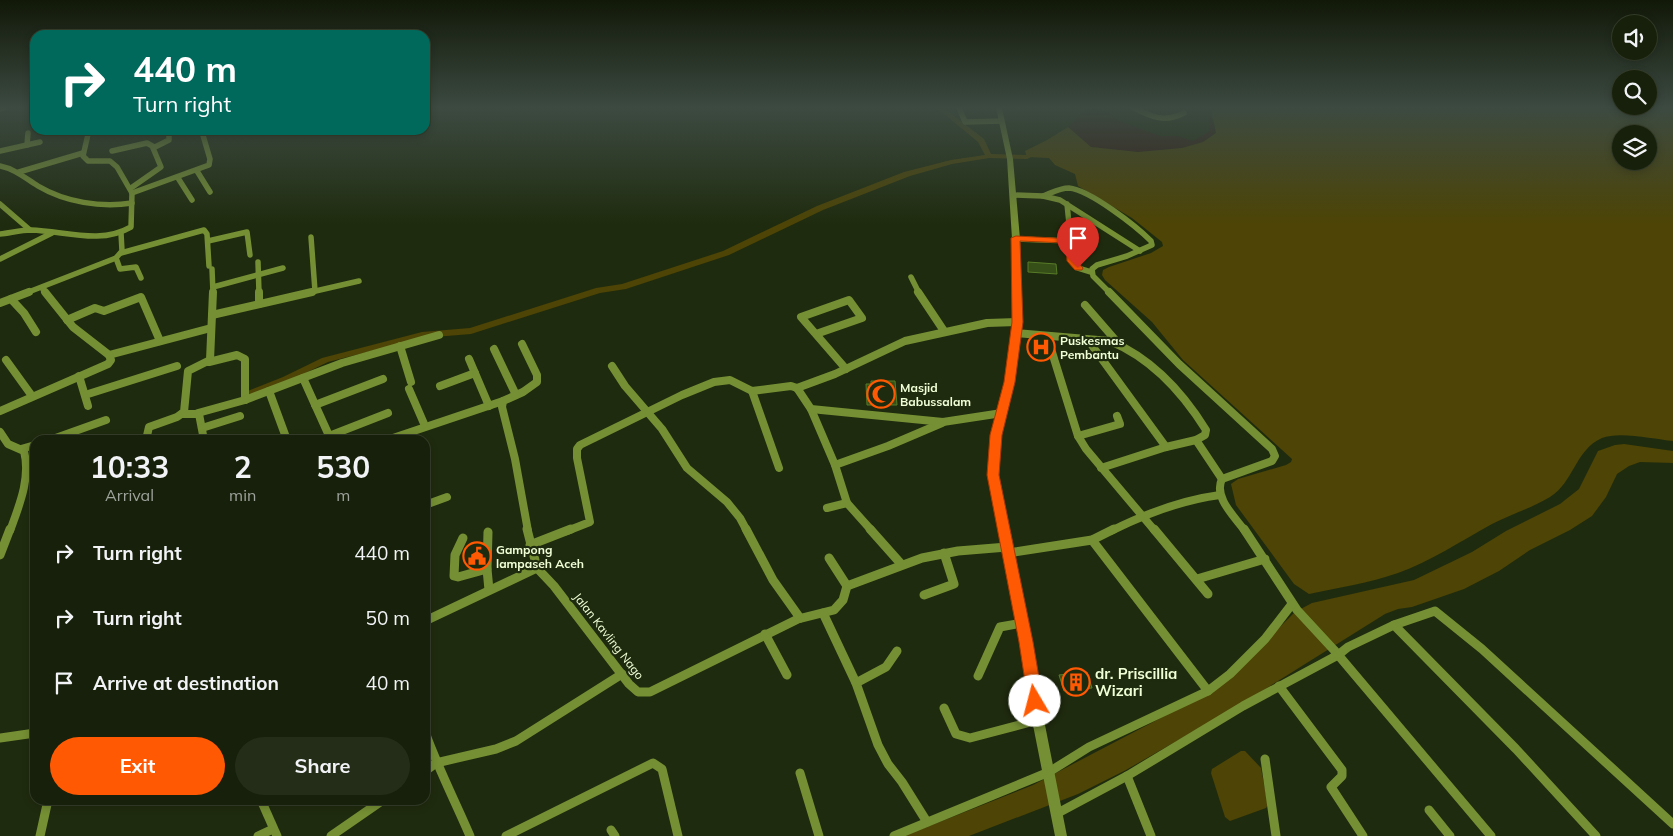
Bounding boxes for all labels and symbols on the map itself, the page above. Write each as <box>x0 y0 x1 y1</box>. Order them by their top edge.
pin <box>1057 217 1099 268</box>
hospital icon: Puskesmas Pembantu <box>1026 332 1056 362</box>
place label: Puskesmas Pembantu <box>1060 333 1124 362</box>
mosque icon: Masjid Babussalam <box>866 379 896 409</box>
place label: Masjid Babussalam <box>900 380 971 409</box>
public building icon: Gampong lampaseh Aceh <box>462 541 492 571</box>
place label: Gampong lampaseh Aceh <box>496 542 584 571</box>
street label: Jalan Kavling Nago <box>571 590 648 682</box>
place label: dr. Priscillia Wizari <box>1095 664 1177 700</box>
building icon: dr. Priscillia Wizari <box>1061 667 1091 697</box>
position arrow <box>1008 674 1060 726</box>

